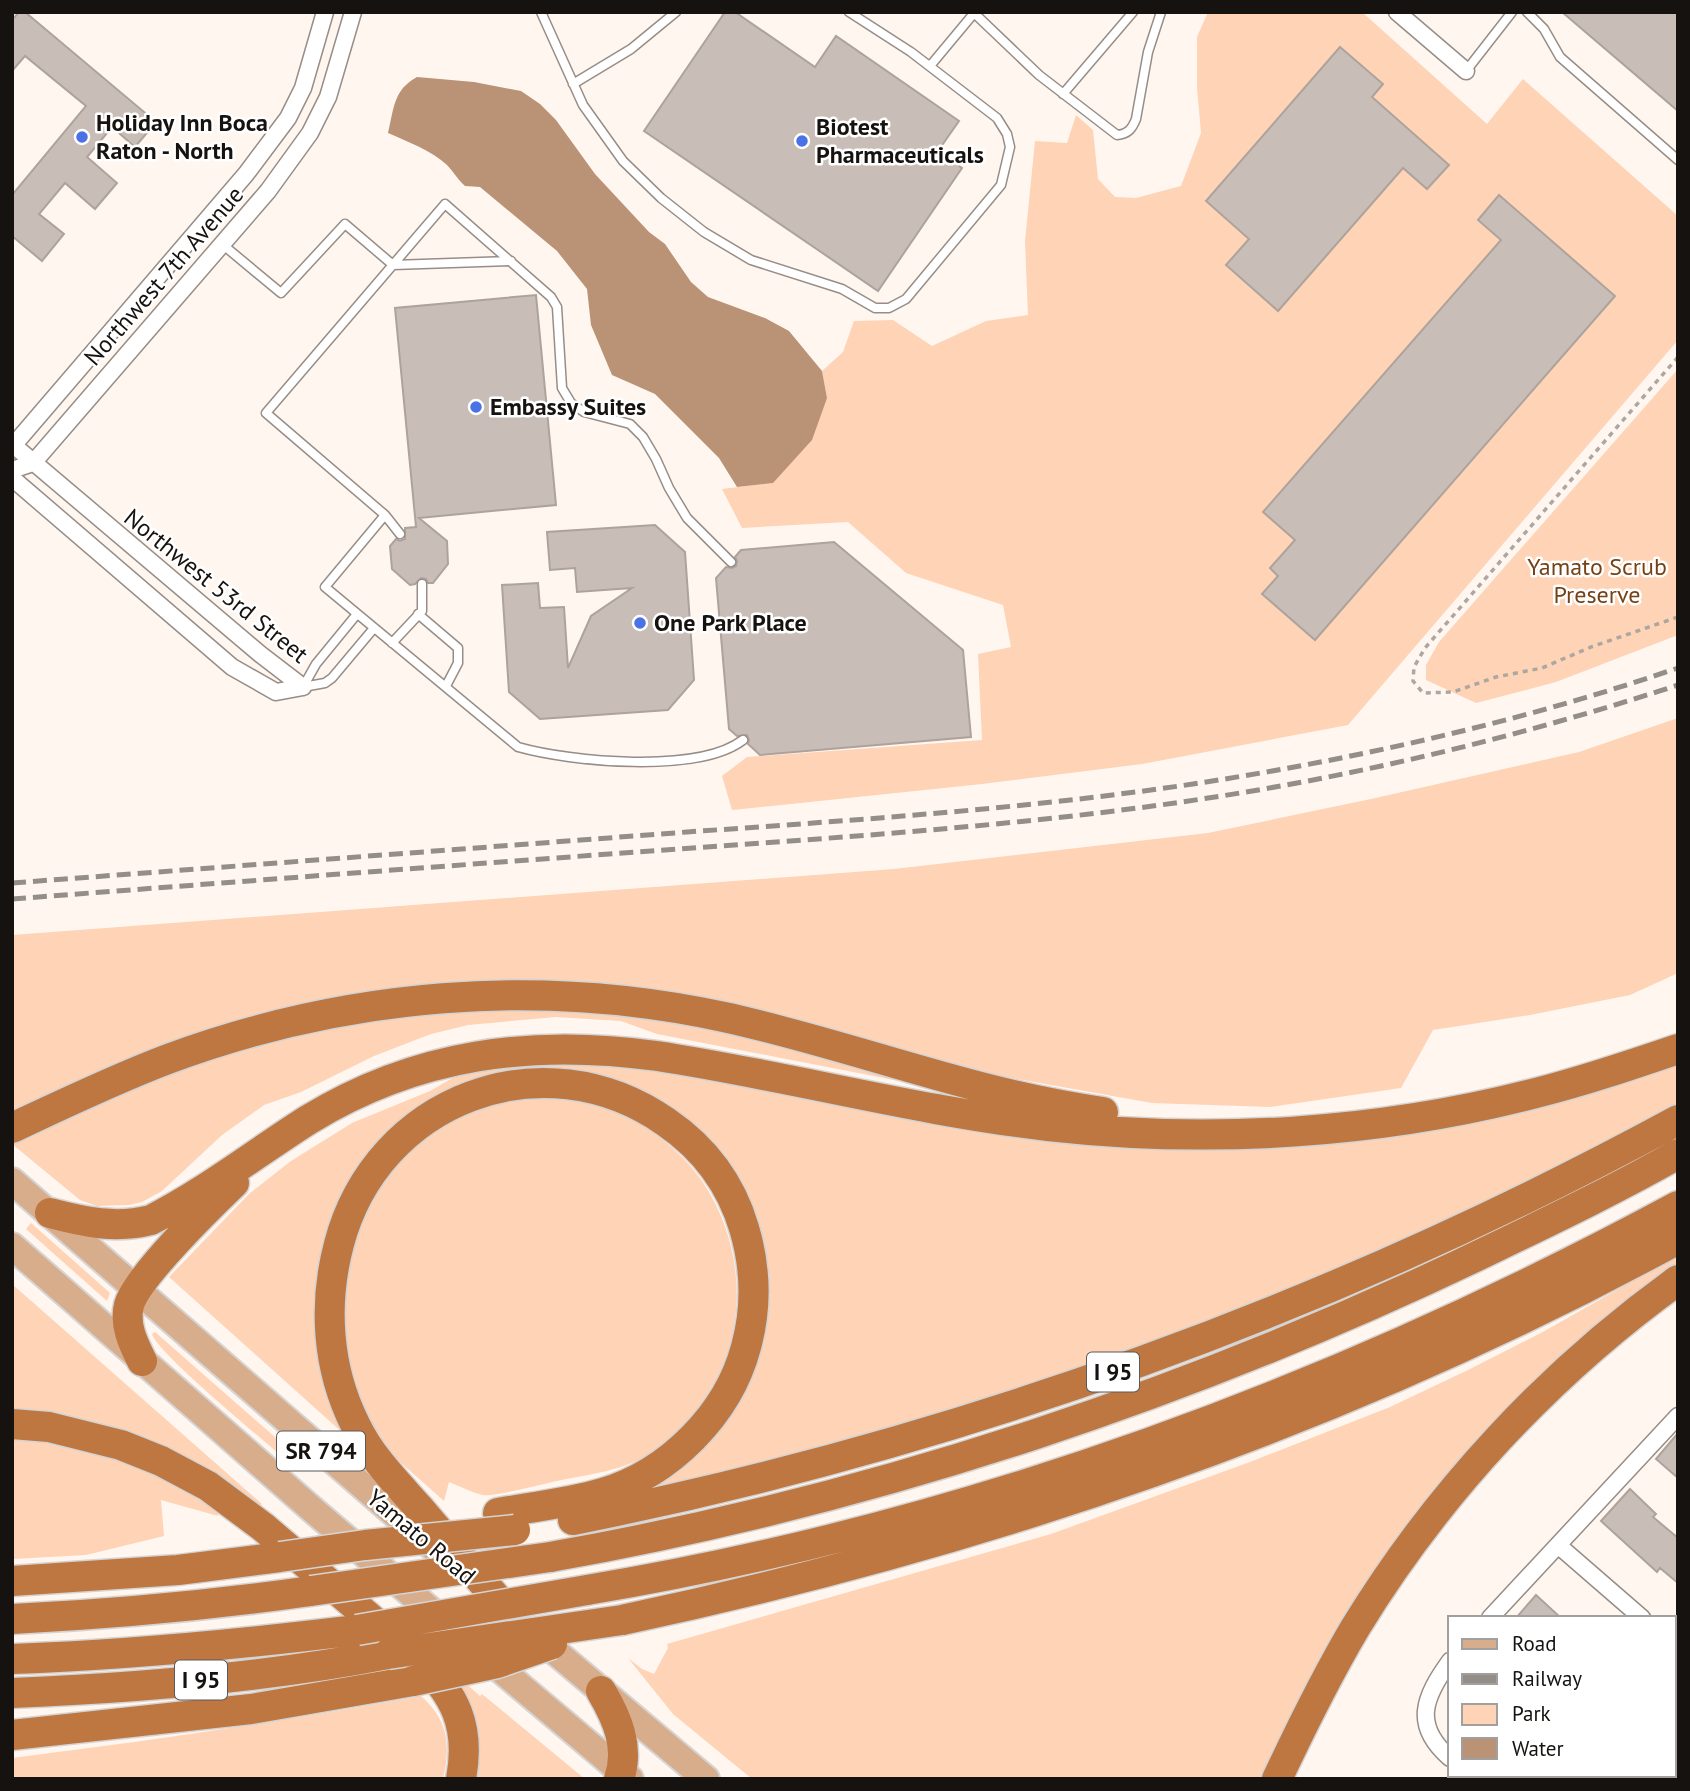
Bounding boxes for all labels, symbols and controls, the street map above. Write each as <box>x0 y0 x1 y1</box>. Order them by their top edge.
place label: Holiday Inn Boca Raton - North <box>96 107 268 166</box>
place label: Biotest Pharmaceuticals <box>816 111 984 170</box>
marker: Holiday Inn Boca Raton - North <box>74 129 90 145</box>
marker: Biotest Pharmaceuticals <box>794 133 810 149</box>
street label: Northwest 7th Avenue <box>77 180 250 372</box>
place label: Embassy Suites <box>490 391 646 422</box>
marker: Embassy Suites <box>468 399 484 415</box>
street label: Northwest 53rd Street <box>118 502 315 669</box>
park label: Yamato Scrub Preserve <box>1527 551 1667 610</box>
place label: One Park Place <box>654 607 807 638</box>
marker: One Park Place <box>632 615 648 631</box>
road number: I 95 <box>1087 1352 1139 1392</box>
road number: SR 794 <box>277 1432 365 1470</box>
street label: Yamato Road <box>360 1482 482 1591</box>
legend <box>1448 1616 1676 1777</box>
text: Road <box>1512 1630 1556 1657</box>
road number: I 95 <box>175 1660 227 1700</box>
text: Railway <box>1512 1665 1582 1692</box>
text: Park <box>1512 1700 1551 1727</box>
text: Water <box>1512 1735 1564 1762</box>

